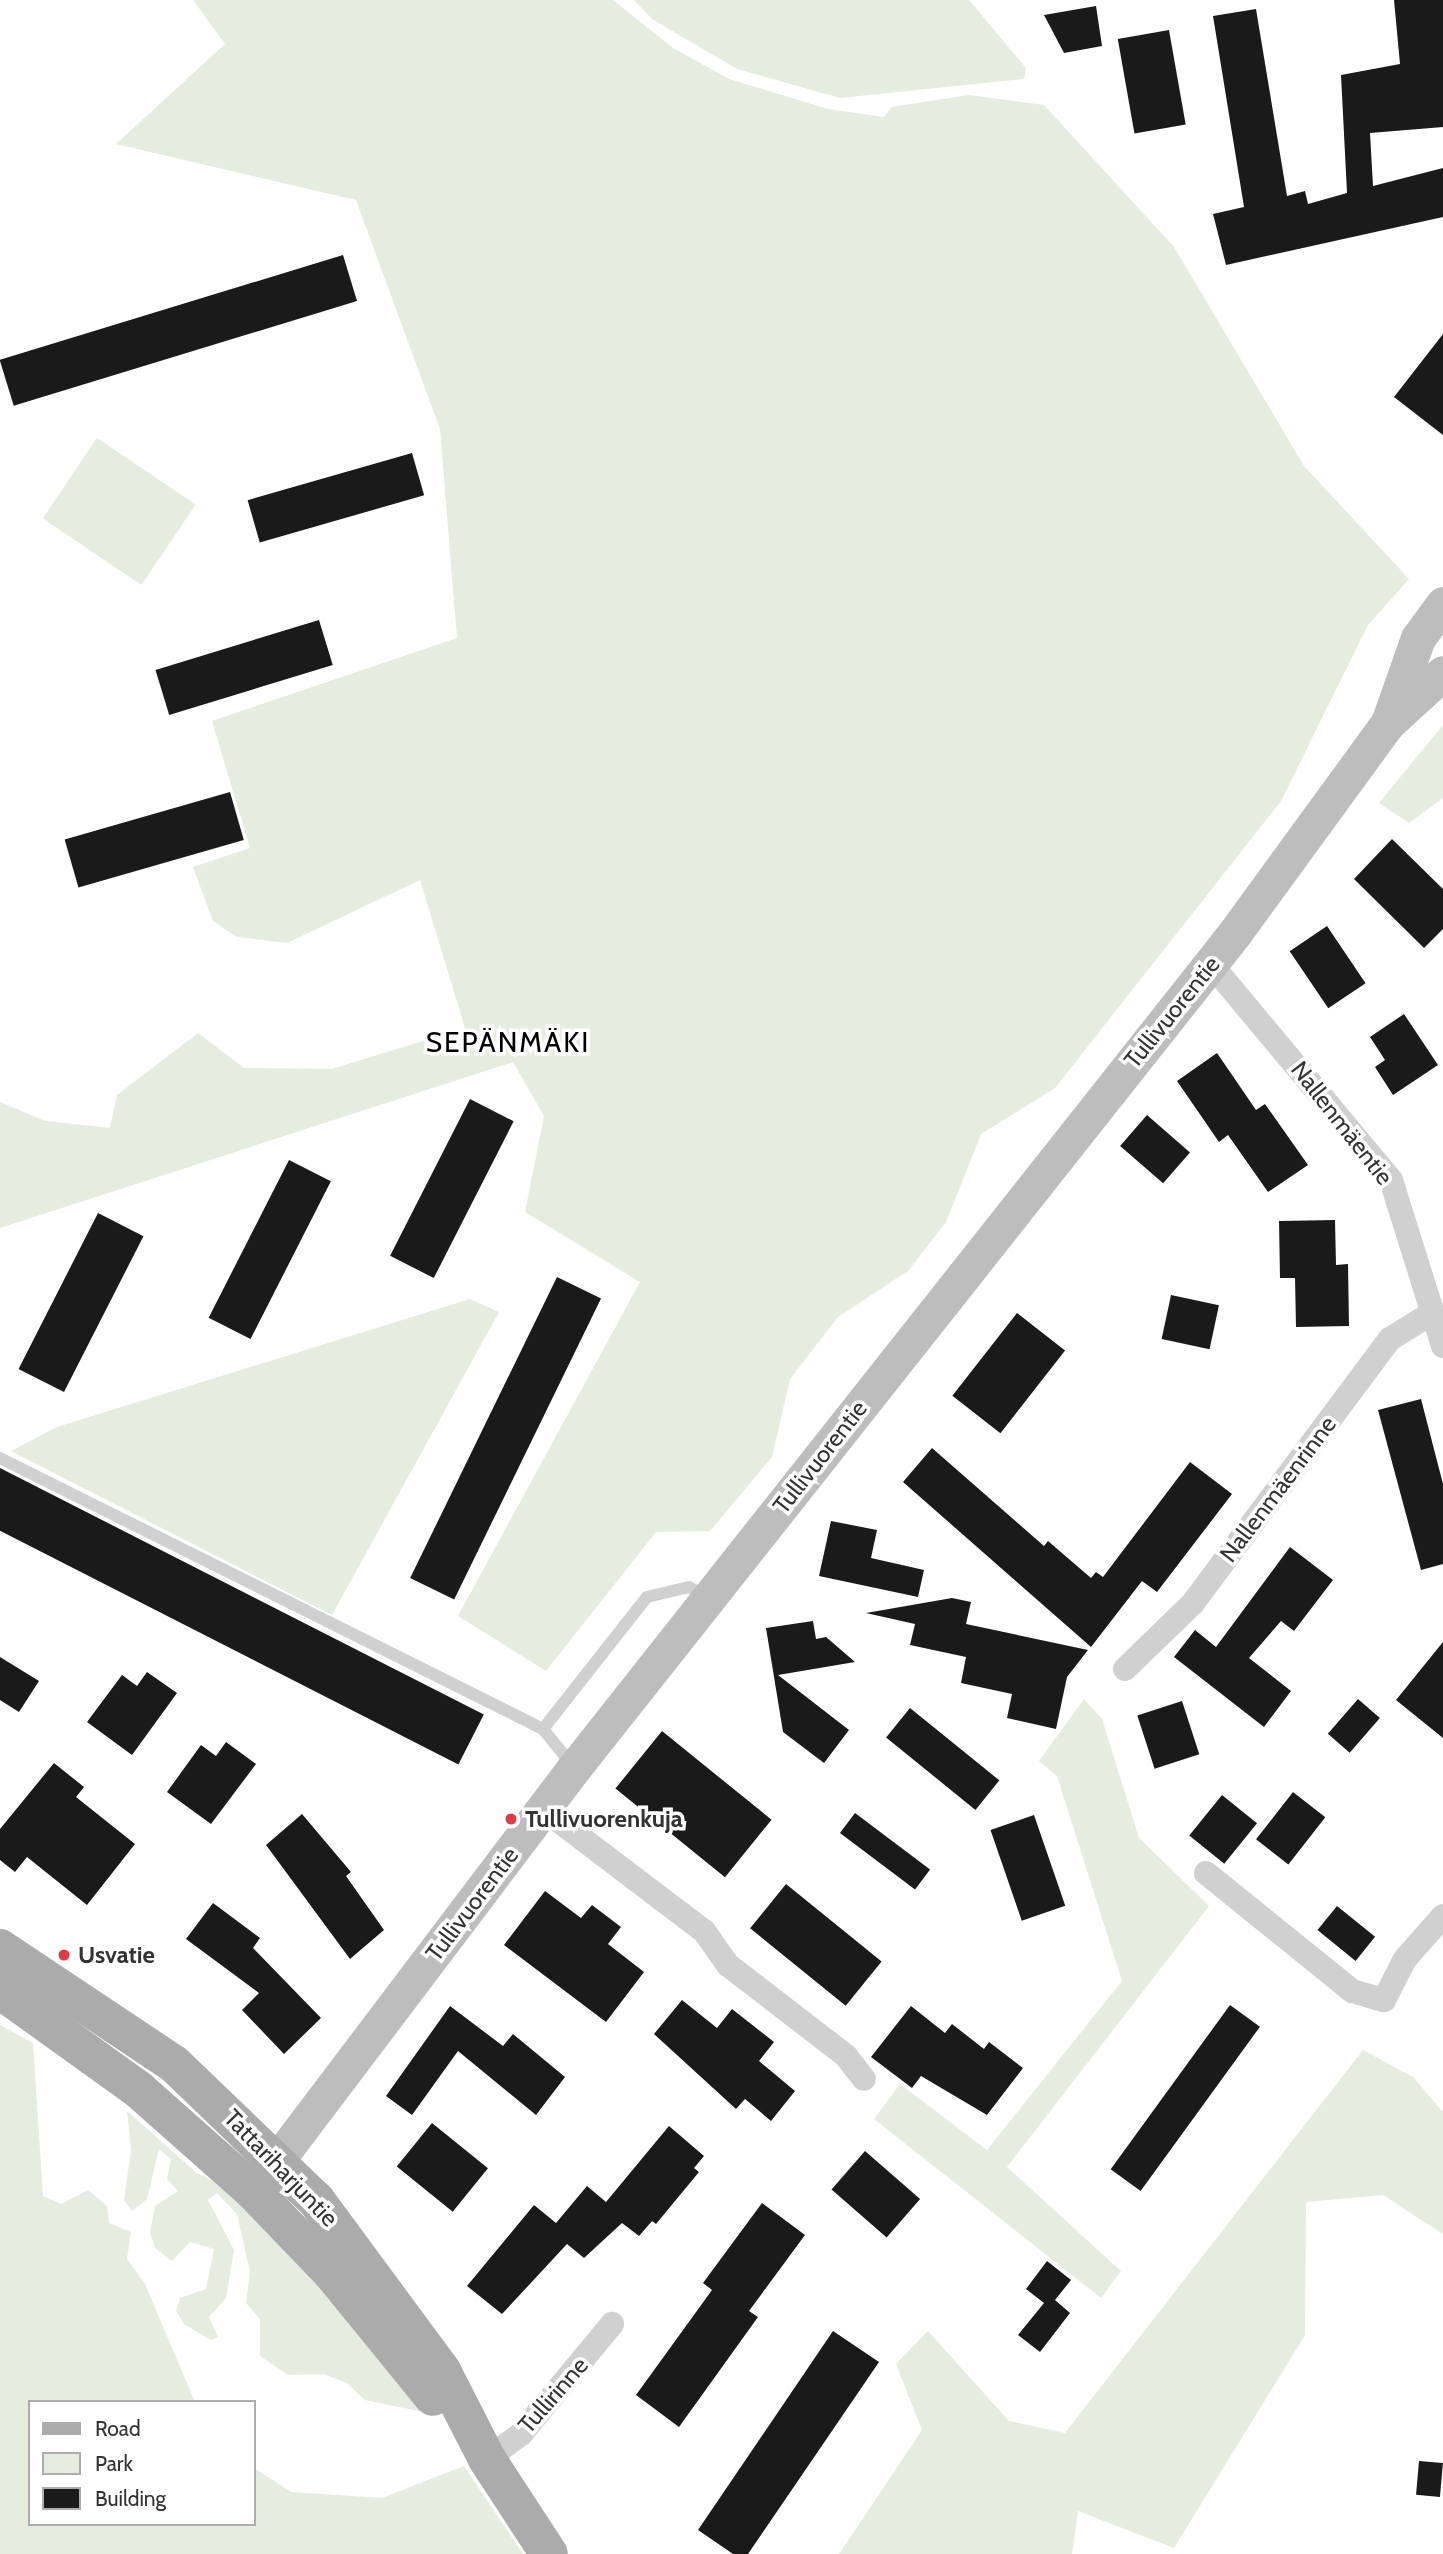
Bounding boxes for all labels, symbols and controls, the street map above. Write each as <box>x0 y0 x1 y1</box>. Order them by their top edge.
street label: Tullivuorentie <box>1118 950 1226 1074</box>
district label: SEPÄNMÄKI <box>427 1025 589 1059</box>
street label: Nallenmäentie <box>1285 1056 1399 1190</box>
street label: Tullivuorentie <box>767 1395 873 1519</box>
street label: Nallenmäenrinne <box>1214 1410 1342 1568</box>
place label: Tullivuorenkuja <box>525 1805 683 1833</box>
marker: Tullivuorenkuja <box>503 1811 519 1827</box>
street label: Tullivuorentie <box>420 1841 524 1967</box>
place label: Usvatie <box>78 1941 155 1969</box>
marker: Usvatie <box>56 1947 72 1963</box>
street label: Tattariharjuntie <box>218 2104 344 2232</box>
street label: Tullirinne <box>512 2351 594 2439</box>
legend <box>28 2400 256 2526</box>
text: Road <box>95 2416 141 2441</box>
text: Park <box>95 2451 133 2476</box>
text: Building <box>95 2486 166 2511</box>

